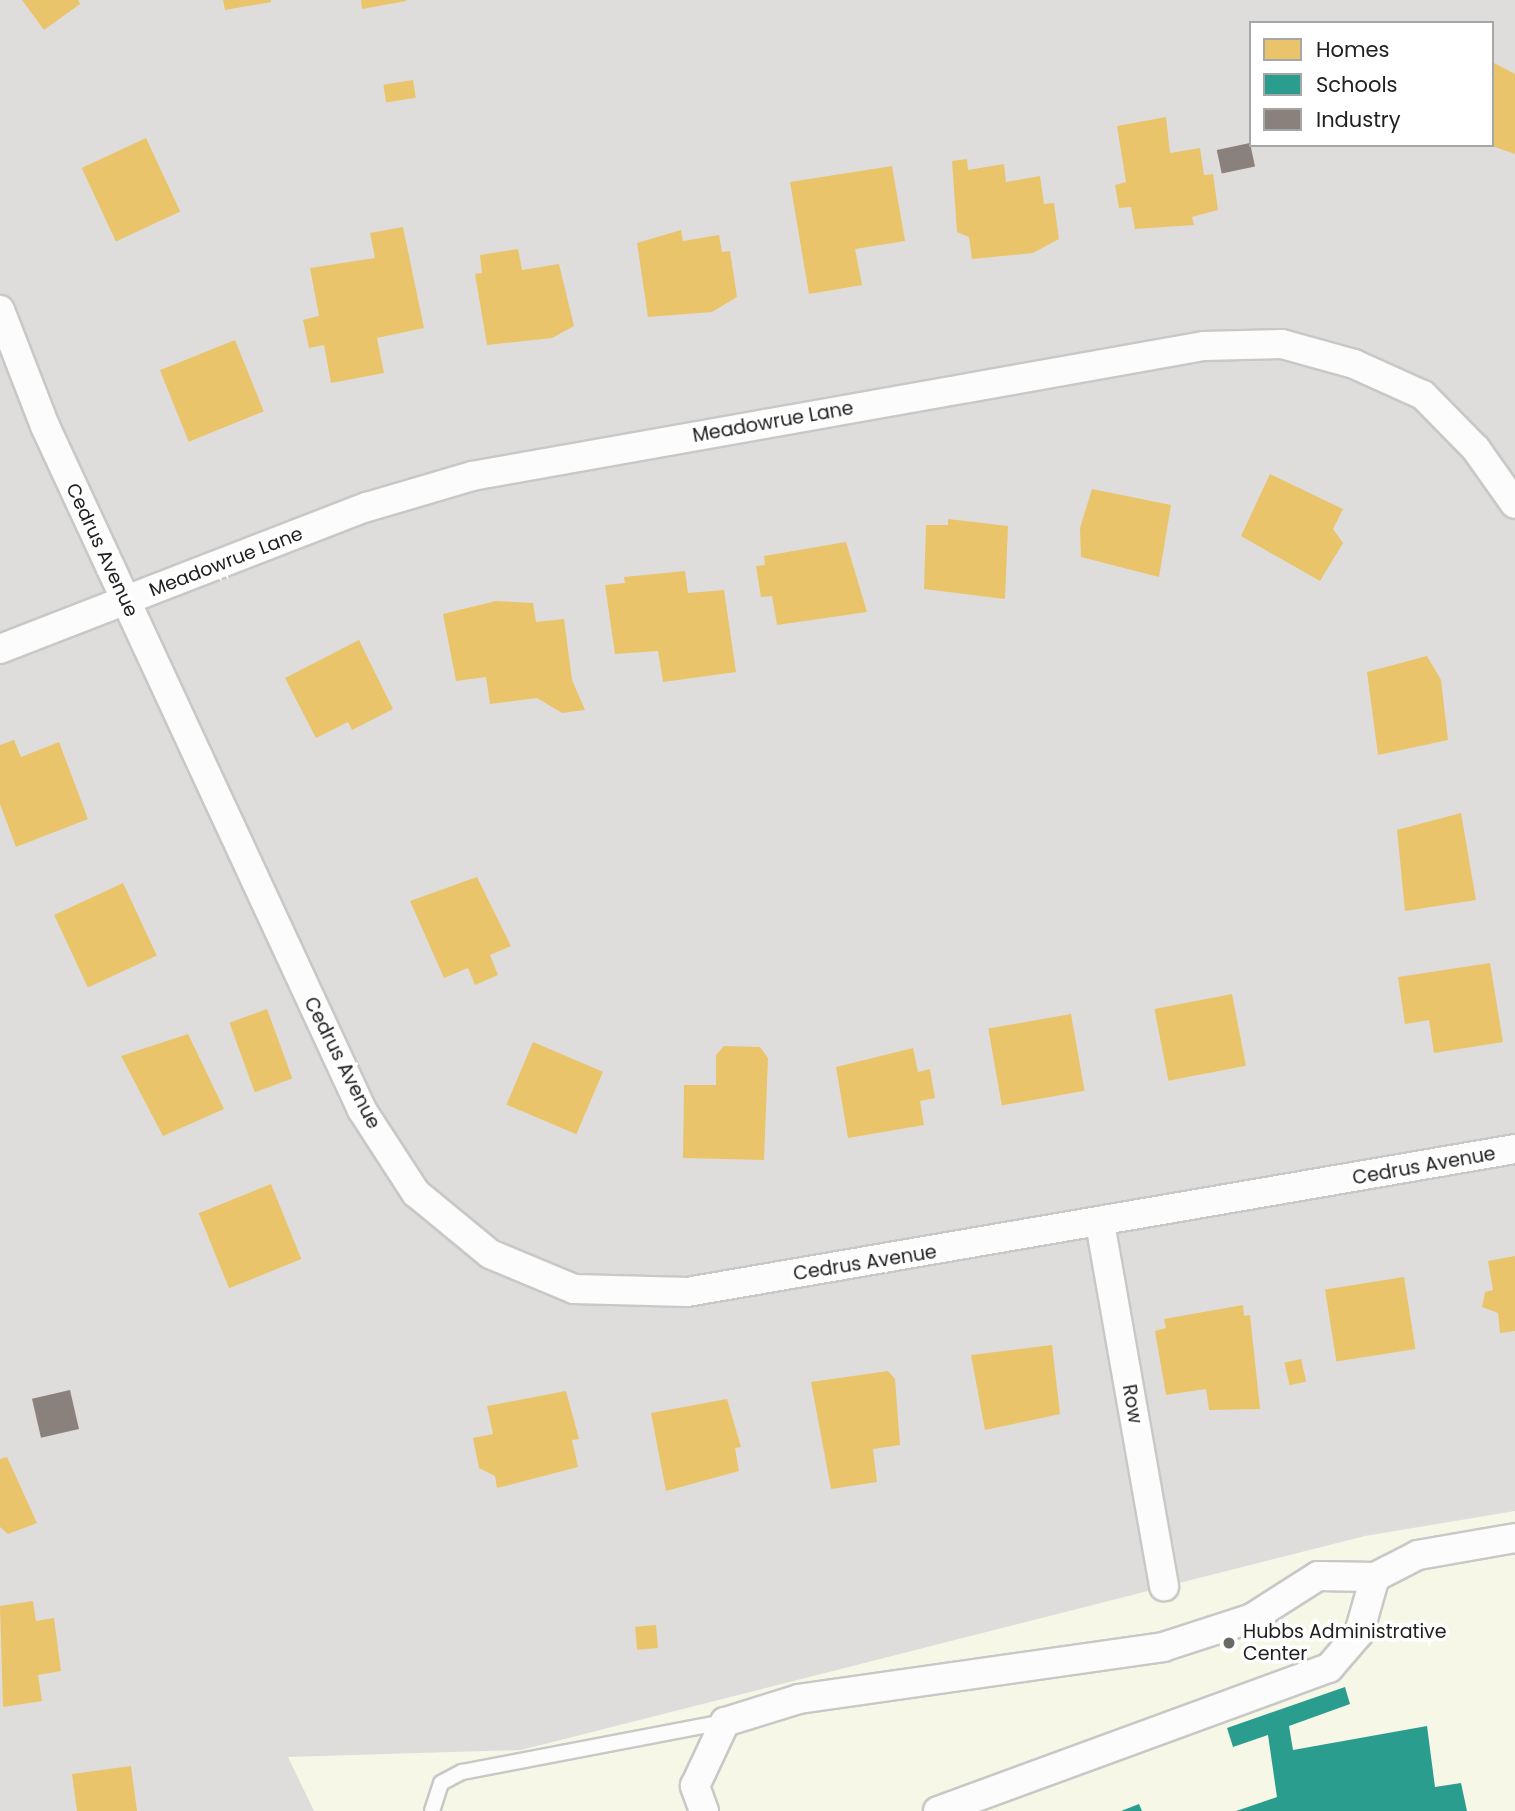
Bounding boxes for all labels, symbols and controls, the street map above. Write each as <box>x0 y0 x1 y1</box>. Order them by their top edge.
legend <box>1249 21 1494 147</box>
text: Homes <box>1316 35 1390 64</box>
text: Schools <box>1316 70 1398 99</box>
text: Industry <box>1316 105 1401 134</box>
street label: Meadowrue Lane <box>691 397 855 447</box>
street label: Cedrus Avenue <box>61 480 143 620</box>
street label: Meadowrue Lane <box>146 522 306 602</box>
street label: Cedrus Avenue <box>299 993 385 1133</box>
street label: Cedrus Avenue <box>1351 1142 1497 1190</box>
street label: Cedrus Avenue <box>792 1240 938 1286</box>
street label: Row <box>1117 1383 1147 1425</box>
place label: Hubbs Administrative Center <box>1243 1621 1447 1665</box>
marker: Hubbs Administrative Center <box>1221 1635 1237 1651</box>

